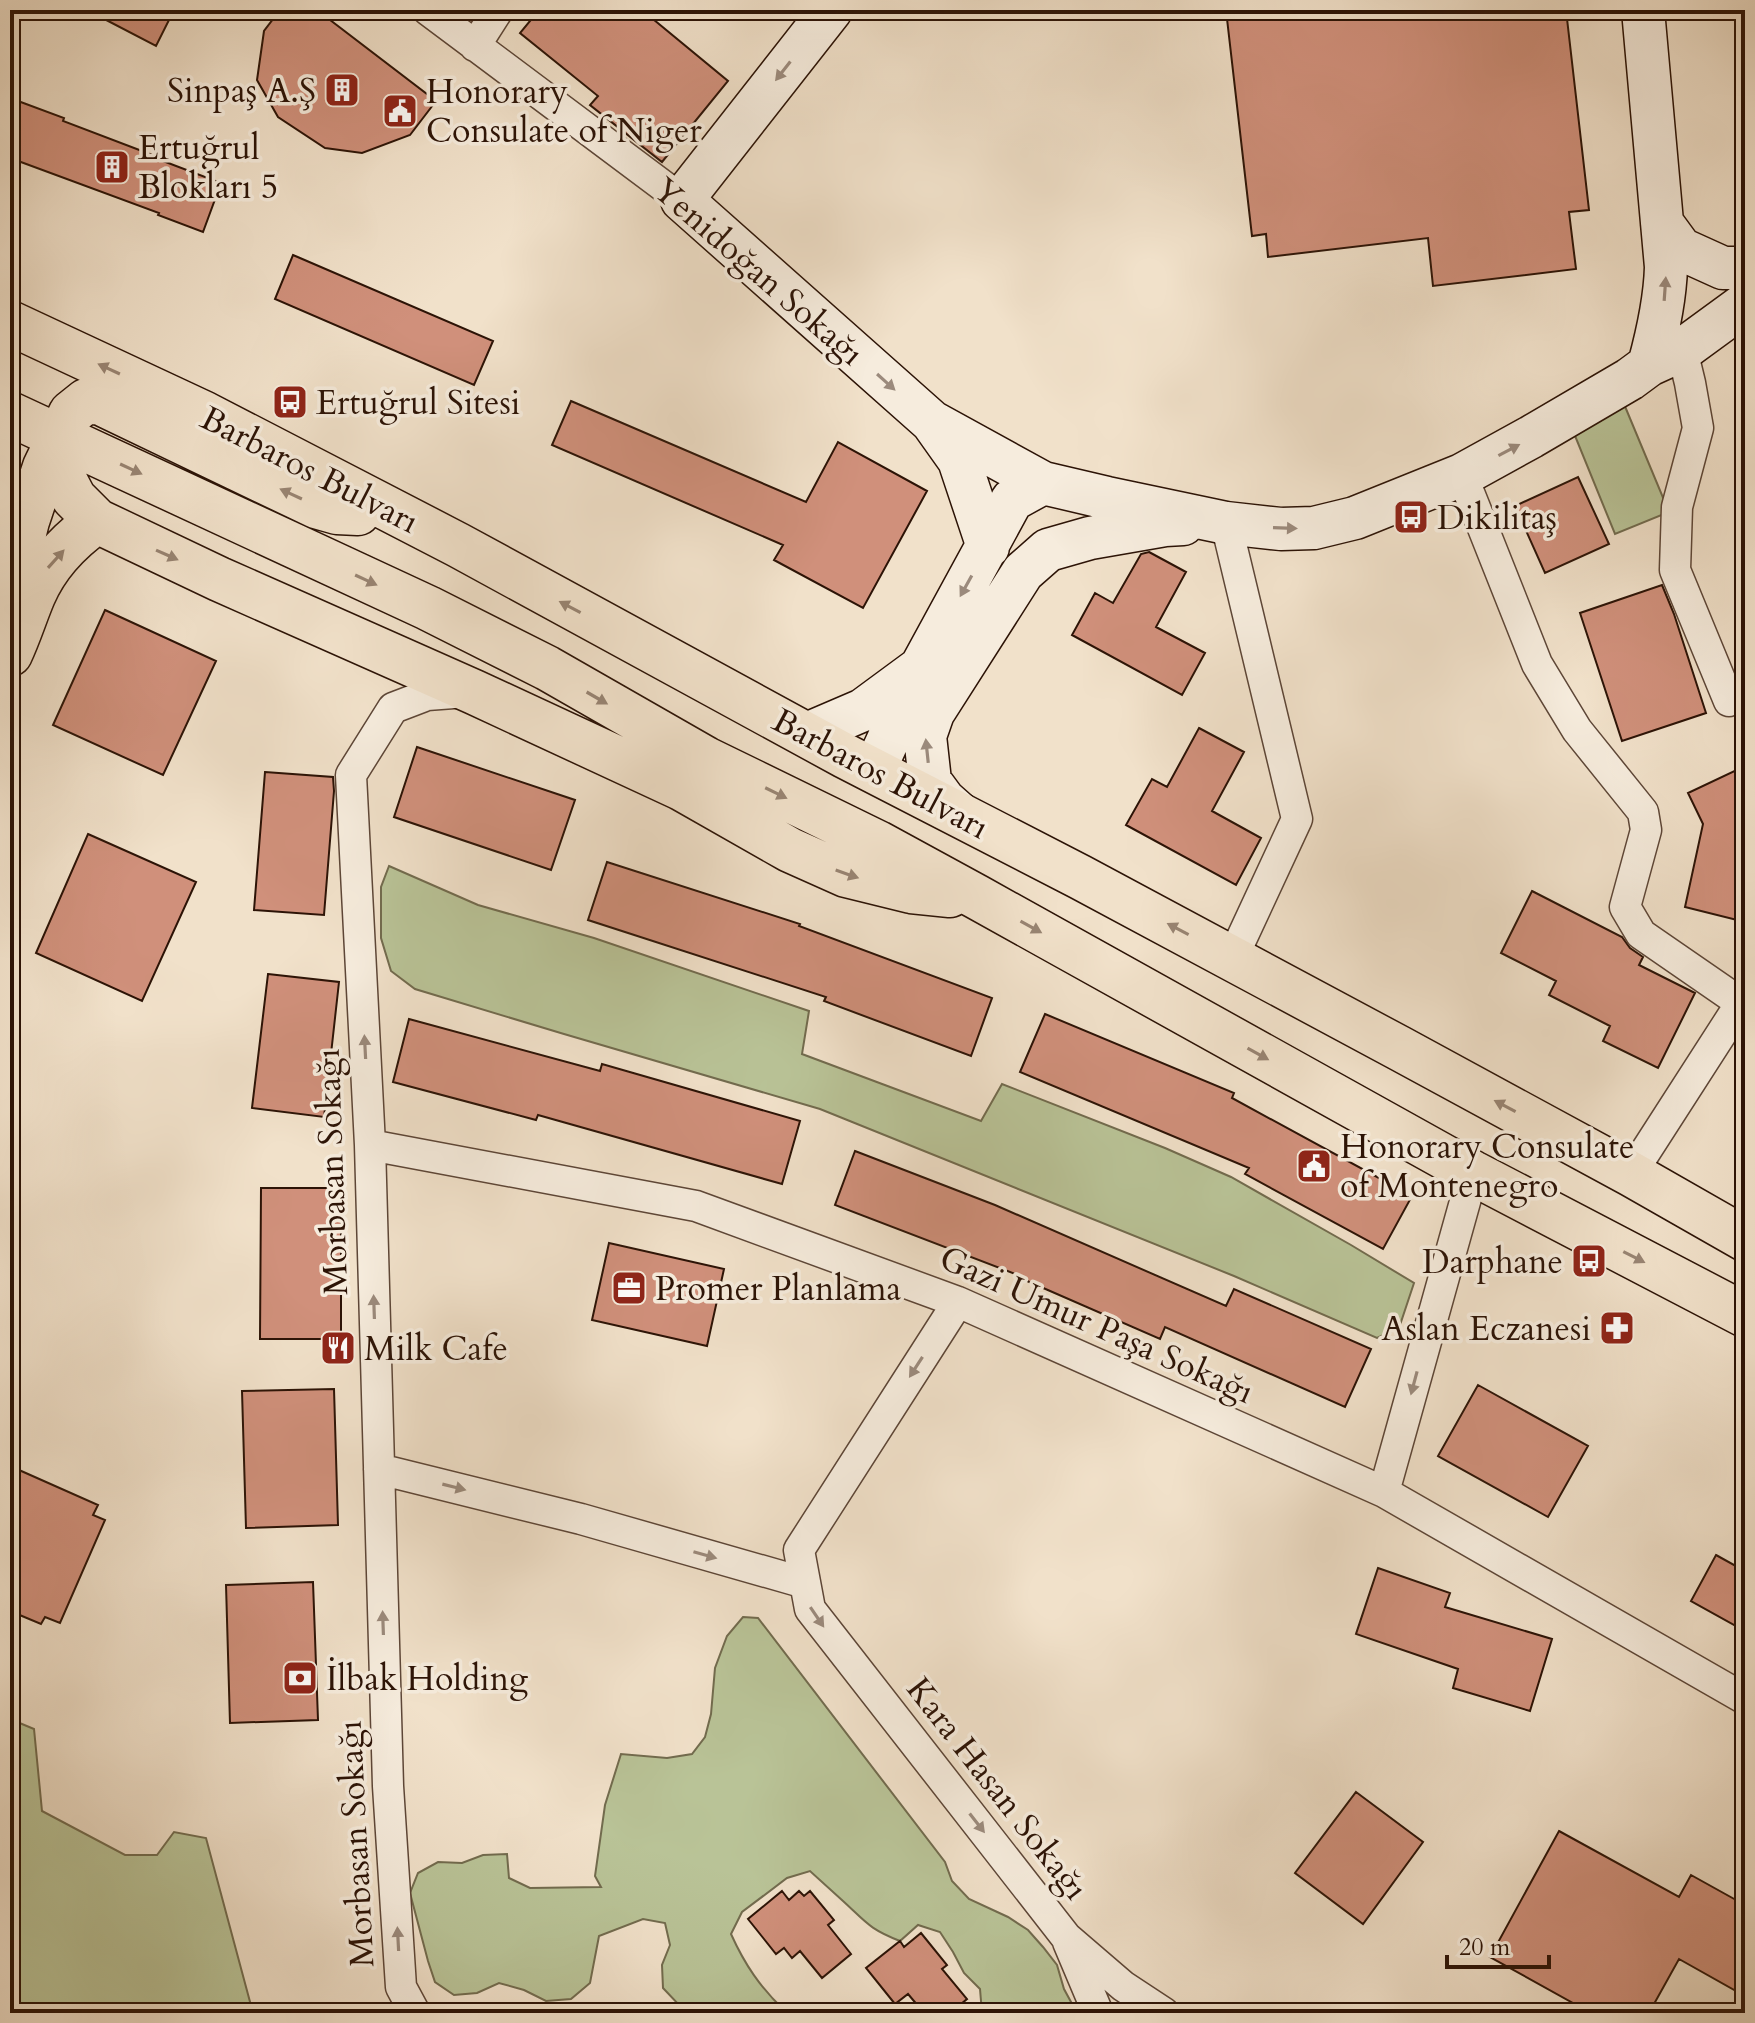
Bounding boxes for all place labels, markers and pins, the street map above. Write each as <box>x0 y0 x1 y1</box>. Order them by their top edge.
place label: Sinpaş A.Ş <box>167 68 316 114</box>
place label: Honorary Consulate of Niger <box>426 69 702 154</box>
building icon: Sinpaş A.Ş <box>323 71 361 109</box>
public building icon: Honorary Consulate of Niger <box>381 92 419 130</box>
place label: Ertuğrul Blokları 5 <box>138 125 278 210</box>
building icon: Ertuğrul Blokları 5 <box>93 148 131 186</box>
place label: Ertuğrul Sitesi <box>316 380 520 426</box>
bus stop icon: Ertuğrul Sitesi <box>271 383 309 421</box>
place label: Dikilitaş <box>1437 495 1557 541</box>
bus stop icon: Dikilitaş <box>1392 498 1430 536</box>
place label: Honorary Consulate of Montenegro <box>1340 1124 1634 1209</box>
public building icon: Honorary Consulate of Montenegro <box>1295 1147 1333 1185</box>
place label: Darphane <box>1422 1239 1563 1285</box>
bus stop icon: Darphane <box>1570 1242 1608 1280</box>
place label: Promer Planlama <box>655 1266 901 1312</box>
office icon: Promer Planlama <box>610 1269 648 1307</box>
place label: Aslan Eczanesi <box>1382 1306 1591 1352</box>
pharmacy icon: Aslan Eczanesi <box>1598 1309 1636 1347</box>
place label: Milk Cafe <box>364 1326 508 1372</box>
restaurant icon: Milk Cafe <box>319 1329 357 1367</box>
place label: İlbak Holding <box>326 1656 528 1702</box>
bank icon: İlbak Holding <box>281 1659 319 1697</box>

